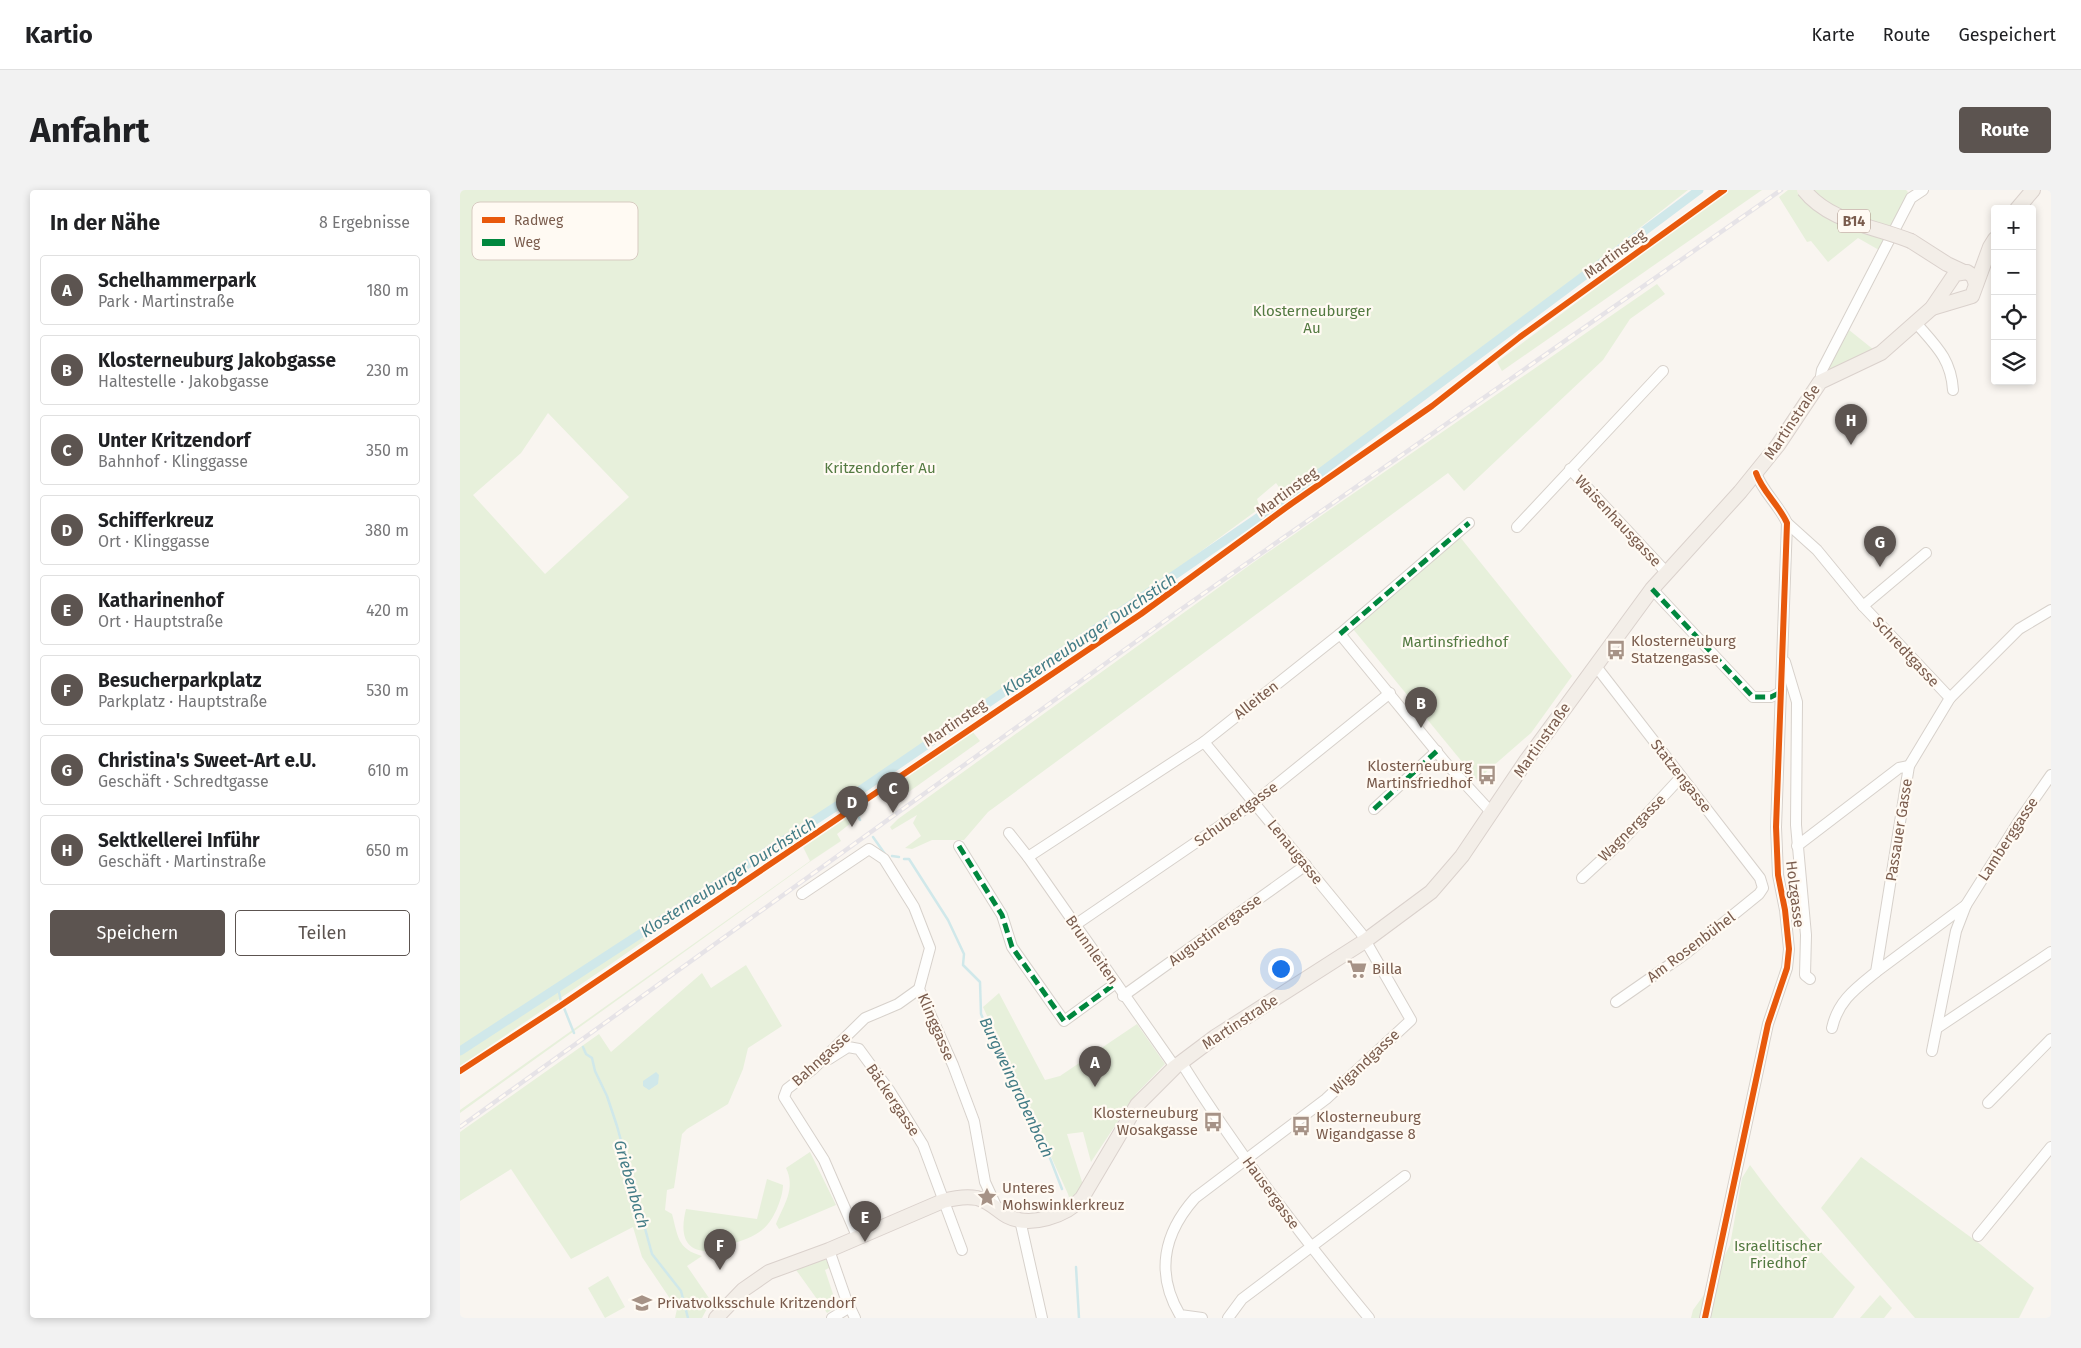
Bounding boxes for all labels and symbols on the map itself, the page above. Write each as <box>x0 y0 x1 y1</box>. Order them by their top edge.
legend <box>472 202 638 260</box>
road number: B14 <box>1838 210 1870 232</box>
text: Radweg <box>514 212 564 229</box>
street label: Martinsteg <box>1580 225 1650 283</box>
text: Weg <box>514 234 541 251</box>
park label: Klosterneuburger Au <box>1253 302 1371 337</box>
street label: Martinstraße <box>1760 381 1824 463</box>
pin: H <box>1835 404 1867 445</box>
park label: Kritzendorfer Au <box>824 459 936 477</box>
street label: Martinsteg <box>1252 463 1322 521</box>
street label: Waisenhausgasse <box>1571 472 1665 570</box>
pin: G <box>1864 526 1896 567</box>
water label: Klosterneuburger Durchstich <box>999 569 1180 700</box>
street label: Schredtgasse <box>1869 613 1943 691</box>
place label: Klosterneuburg Statzengasse <box>1631 632 1736 667</box>
park label: Martinsfriedhof <box>1402 633 1509 651</box>
bus stop icon: Klosterneuburg Statzengasse <box>1605 639 1627 661</box>
street label: Alleiten <box>1230 677 1282 723</box>
pin: B <box>1405 687 1437 728</box>
street label: Martinsteg <box>920 695 990 751</box>
street label: Martinstraße <box>1510 699 1574 781</box>
street label: Statzengasse <box>1647 736 1715 816</box>
place label: Klosterneuburg Martinsfriedhof <box>1366 757 1473 792</box>
bus stop icon: Klosterneuburg Martinsfriedhof <box>1476 764 1498 786</box>
pin: C <box>877 772 909 813</box>
street label: Passauer Gasse <box>1882 777 1916 883</box>
street label: Schubertgasse <box>1191 778 1281 850</box>
pin: D <box>836 786 868 827</box>
street label: Wagnergasse <box>1595 791 1669 865</box>
street label: Lamberggasse <box>1974 794 2042 884</box>
water label: Klosterneuburger Durchstich <box>637 814 819 941</box>
street label: Lenaugasse <box>1263 816 1327 888</box>
street label: Holzgasse <box>1782 859 1808 929</box>
street label: Augustinergasse <box>1165 890 1265 970</box>
street label: Am Rosenbühel <box>1643 908 1739 986</box>
street label: Brunnleiten <box>1062 912 1122 988</box>
your location <box>1268 956 1294 982</box>
supermarket icon: Billa <box>1346 958 1368 980</box>
place label: Billa <box>1372 960 1402 978</box>
street label: Klinggasse <box>914 991 958 1063</box>
street label: Martinstraße <box>1199 991 1281 1053</box>
water label: Burgweingrabenbach <box>976 1014 1058 1161</box>
street label: Wigandgasse <box>1327 1026 1403 1098</box>
street label: Bahngasse <box>788 1028 854 1090</box>
pin: A <box>1079 1046 1111 1087</box>
street label: Bäckergasse <box>862 1060 924 1140</box>
place label: Klosterneuburg Wosakgasse <box>1093 1104 1198 1139</box>
place label: Klosterneuburg Wigandgasse 8 <box>1316 1108 1421 1143</box>
bus stop icon: Klosterneuburg Wosakgasse <box>1202 1111 1224 1133</box>
bus stop icon: Klosterneuburg Wigandgasse 8 <box>1290 1115 1312 1137</box>
water label: Griebenbach <box>610 1138 653 1230</box>
street label: Hausergasse <box>1239 1153 1303 1233</box>
place label: Unteres Mohswinklerkreuz <box>1002 1179 1125 1214</box>
place icon: Unteres Mohswinklerkreuz <box>976 1186 998 1208</box>
pin: E <box>849 1201 881 1242</box>
pin: F <box>704 1229 736 1270</box>
park label: Israelitischer Friedhof <box>1734 1237 1822 1272</box>
school or university icon: Privatvolksschule Kritzendorf <box>631 1292 653 1314</box>
place label: Privatvolksschule Kritzendorf <box>657 1294 856 1312</box>

